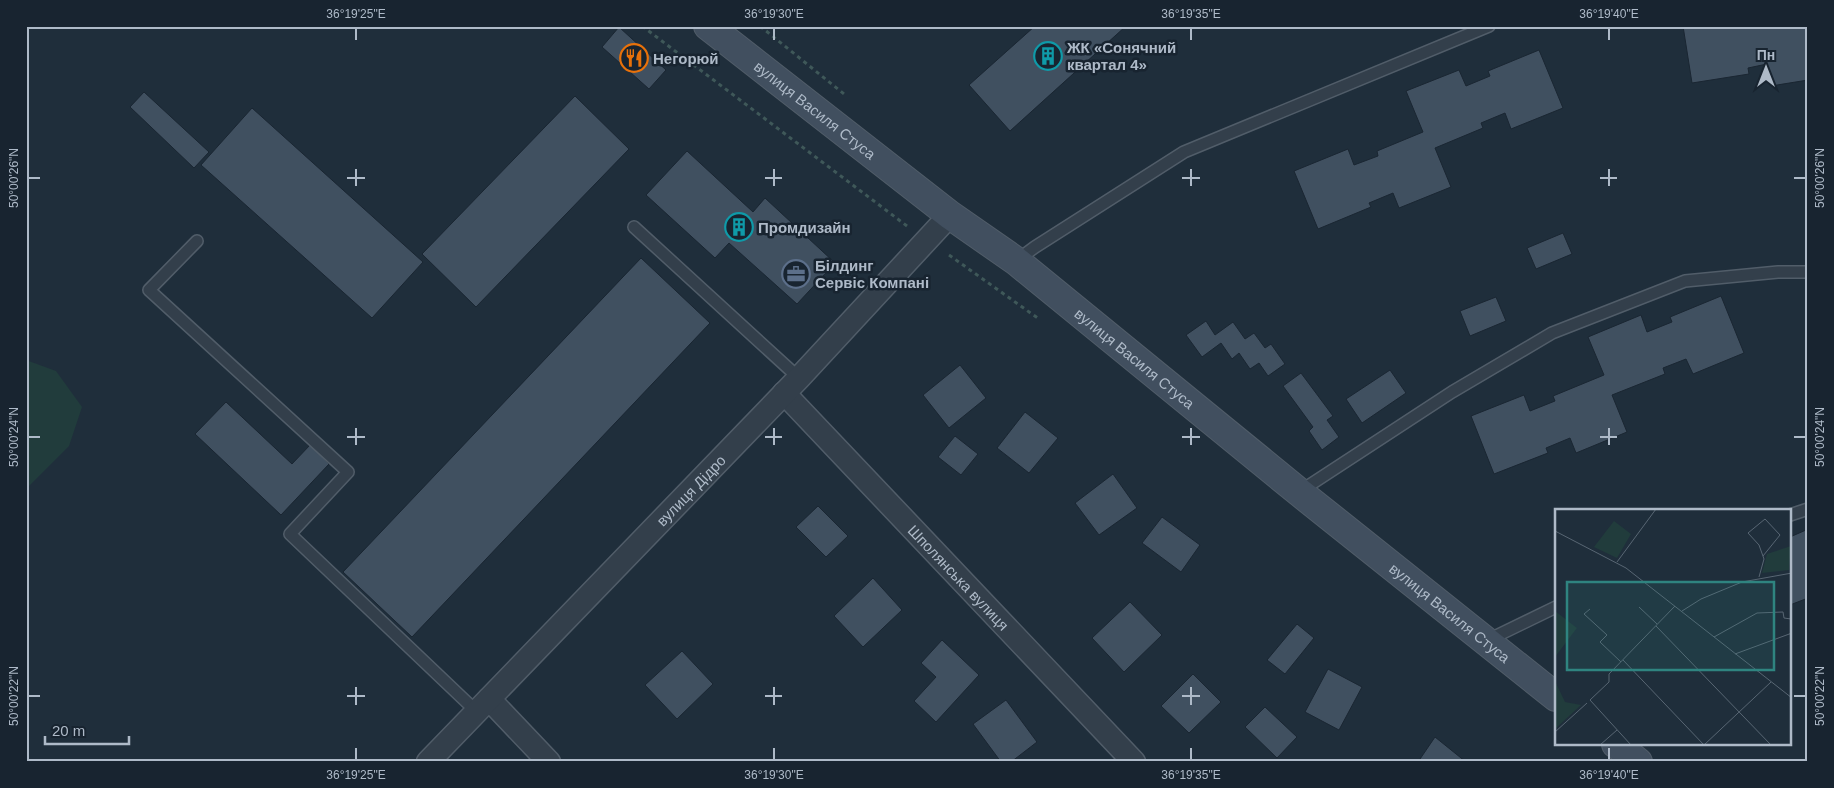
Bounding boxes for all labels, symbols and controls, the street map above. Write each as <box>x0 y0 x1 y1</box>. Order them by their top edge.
text: 36°19'25"E <box>326 7 386 21</box>
text: 36°19'30"E <box>744 7 804 21</box>
text: 36°19'35"E <box>1161 7 1221 21</box>
text: 36°19'40"E <box>1579 7 1639 21</box>
place label: ЖК «Сонячний квартал 4» <box>1066 39 1176 73</box>
building icon: ЖК «Сонячний квартал 4» <box>1033 41 1063 71</box>
north arrow <box>1742 42 1792 92</box>
restaurant icon: Негорюй <box>619 43 649 73</box>
text: Пн <box>1757 47 1775 63</box>
place label: Негорюй <box>653 50 719 67</box>
street label: вулиця Василя Стуса <box>751 57 880 163</box>
text: 50°00'26"N <box>7 148 21 208</box>
text: 50°00'26"N <box>1813 148 1827 208</box>
building icon: Промдизайн <box>724 212 754 242</box>
place label: Промдизайн <box>758 219 851 236</box>
place label: Білдинг Сервіс Компані <box>815 257 929 291</box>
office icon: Білдинг Сервіс Компані <box>781 259 811 289</box>
street label: вулиця Василя Стуса <box>1072 304 1199 412</box>
text: 50°00'24"N <box>7 407 21 467</box>
text: 50°00'24"N <box>1813 407 1827 467</box>
street label: вулиця Дідро <box>653 451 729 529</box>
inset map <box>1555 509 1792 746</box>
street label: Шполянська вулиця <box>905 521 1013 633</box>
street label: вулиця Василя Стуса <box>1386 559 1514 666</box>
text: 50°00'22"N <box>7 666 21 726</box>
text: 50°00'22"N <box>1813 666 1827 726</box>
scale bar <box>45 713 129 745</box>
text: 20 m <box>52 722 85 739</box>
text: 36°19'25"E <box>326 768 386 782</box>
text: 36°19'30"E <box>744 768 804 782</box>
text: 36°19'35"E <box>1161 768 1221 782</box>
text: 36°19'40"E <box>1579 768 1639 782</box>

